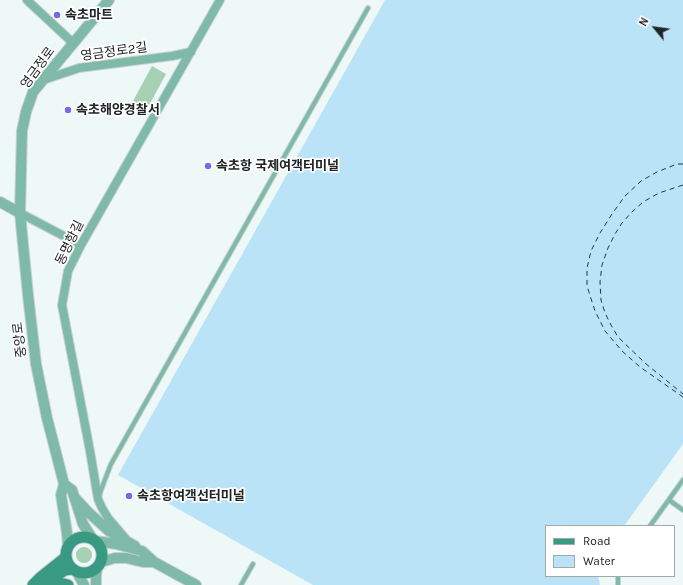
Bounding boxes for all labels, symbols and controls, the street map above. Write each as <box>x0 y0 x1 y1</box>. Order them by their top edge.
place label: 속초마트 <box>65 7 113 23</box>
north arrow <box>635 8 675 48</box>
marker: 속초마트 <box>52 10 62 20</box>
text: N <box>636 15 652 29</box>
street label: 영금정로2길 <box>80 40 148 64</box>
street label: 영금정로 <box>18 44 58 92</box>
place label: 속초해양경찰서 <box>76 102 160 118</box>
marker: 속초해양경찰서 <box>63 105 73 115</box>
place label: 속초항 국제여객터미널 <box>216 158 339 174</box>
marker: 속초항 국제여객터미널 <box>203 161 213 171</box>
street label: 동명항길 <box>53 218 87 268</box>
street label: 중앙로 <box>10 321 30 359</box>
place label: 속초항여객선터미널 <box>137 488 245 504</box>
marker: 속초항여객선터미널 <box>124 491 134 501</box>
legend <box>545 525 675 577</box>
text: Road <box>583 534 611 548</box>
text: Water <box>583 554 615 568</box>

